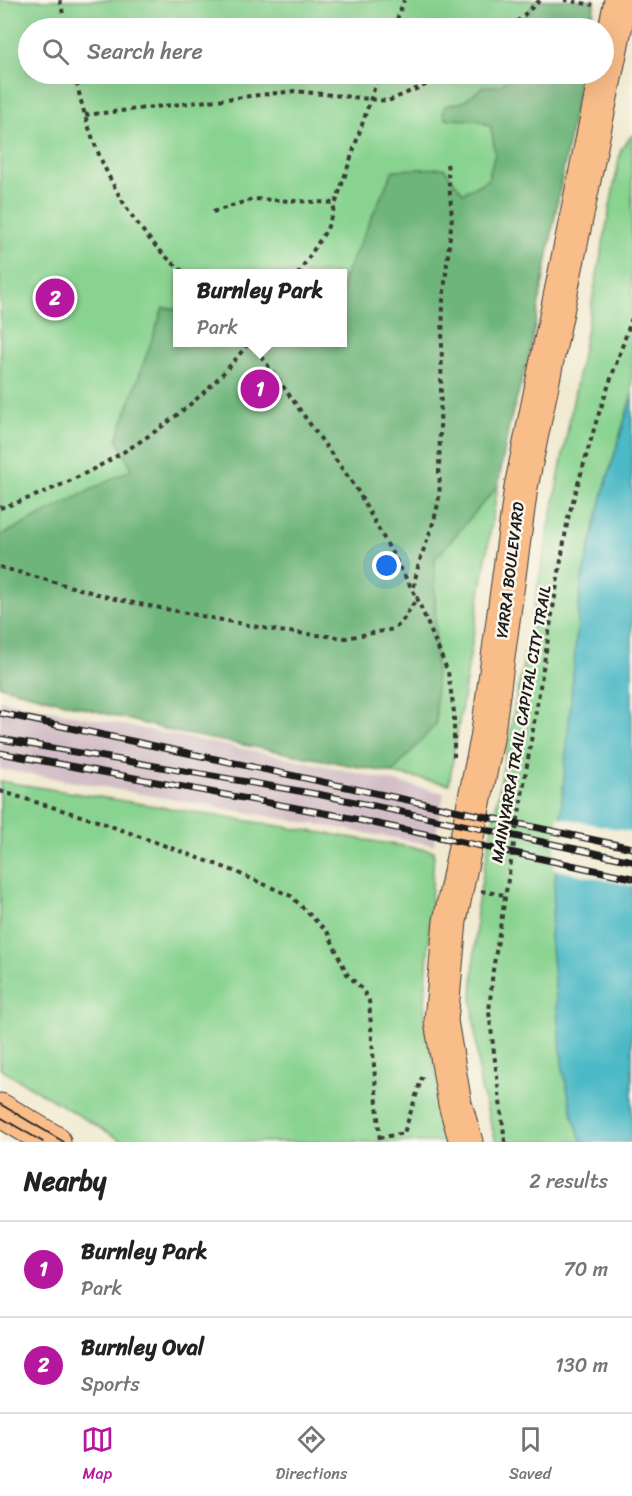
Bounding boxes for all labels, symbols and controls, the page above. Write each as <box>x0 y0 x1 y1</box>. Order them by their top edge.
search box <box>18 18 614 84</box>
text: Search here <box>87 32 203 71</box>
icon: search <box>39 35 72 68</box>
popup <box>173 269 347 347</box>
text: Burnley Park <box>197 271 323 310</box>
pin: 2 <box>36 276 74 320</box>
text: Park <box>197 310 238 345</box>
pin: 1 <box>240 366 280 412</box>
street label: YARRA BOULEVARD <box>487 500 533 640</box>
your location <box>372 551 401 580</box>
street label: MAIN YARRA TRAIL CAPITAL CITY TRAIL <box>482 582 560 865</box>
text: Nearby <box>24 1158 106 1204</box>
text: 2 results <box>529 1164 608 1199</box>
text: Burnley Park <box>81 1232 207 1271</box>
text: 1 <box>39 1252 48 1287</box>
text: 70 m <box>563 1252 608 1287</box>
text: Park <box>81 1271 122 1306</box>
text: Burnley Oval <box>81 1328 204 1367</box>
text: 2 <box>38 1348 49 1383</box>
text: 130 m <box>555 1348 608 1383</box>
text: Sports <box>81 1367 140 1402</box>
tab: Map <box>81 1423 114 1488</box>
tab: Directions <box>276 1423 347 1488</box>
tab: Saved <box>509 1423 551 1488</box>

